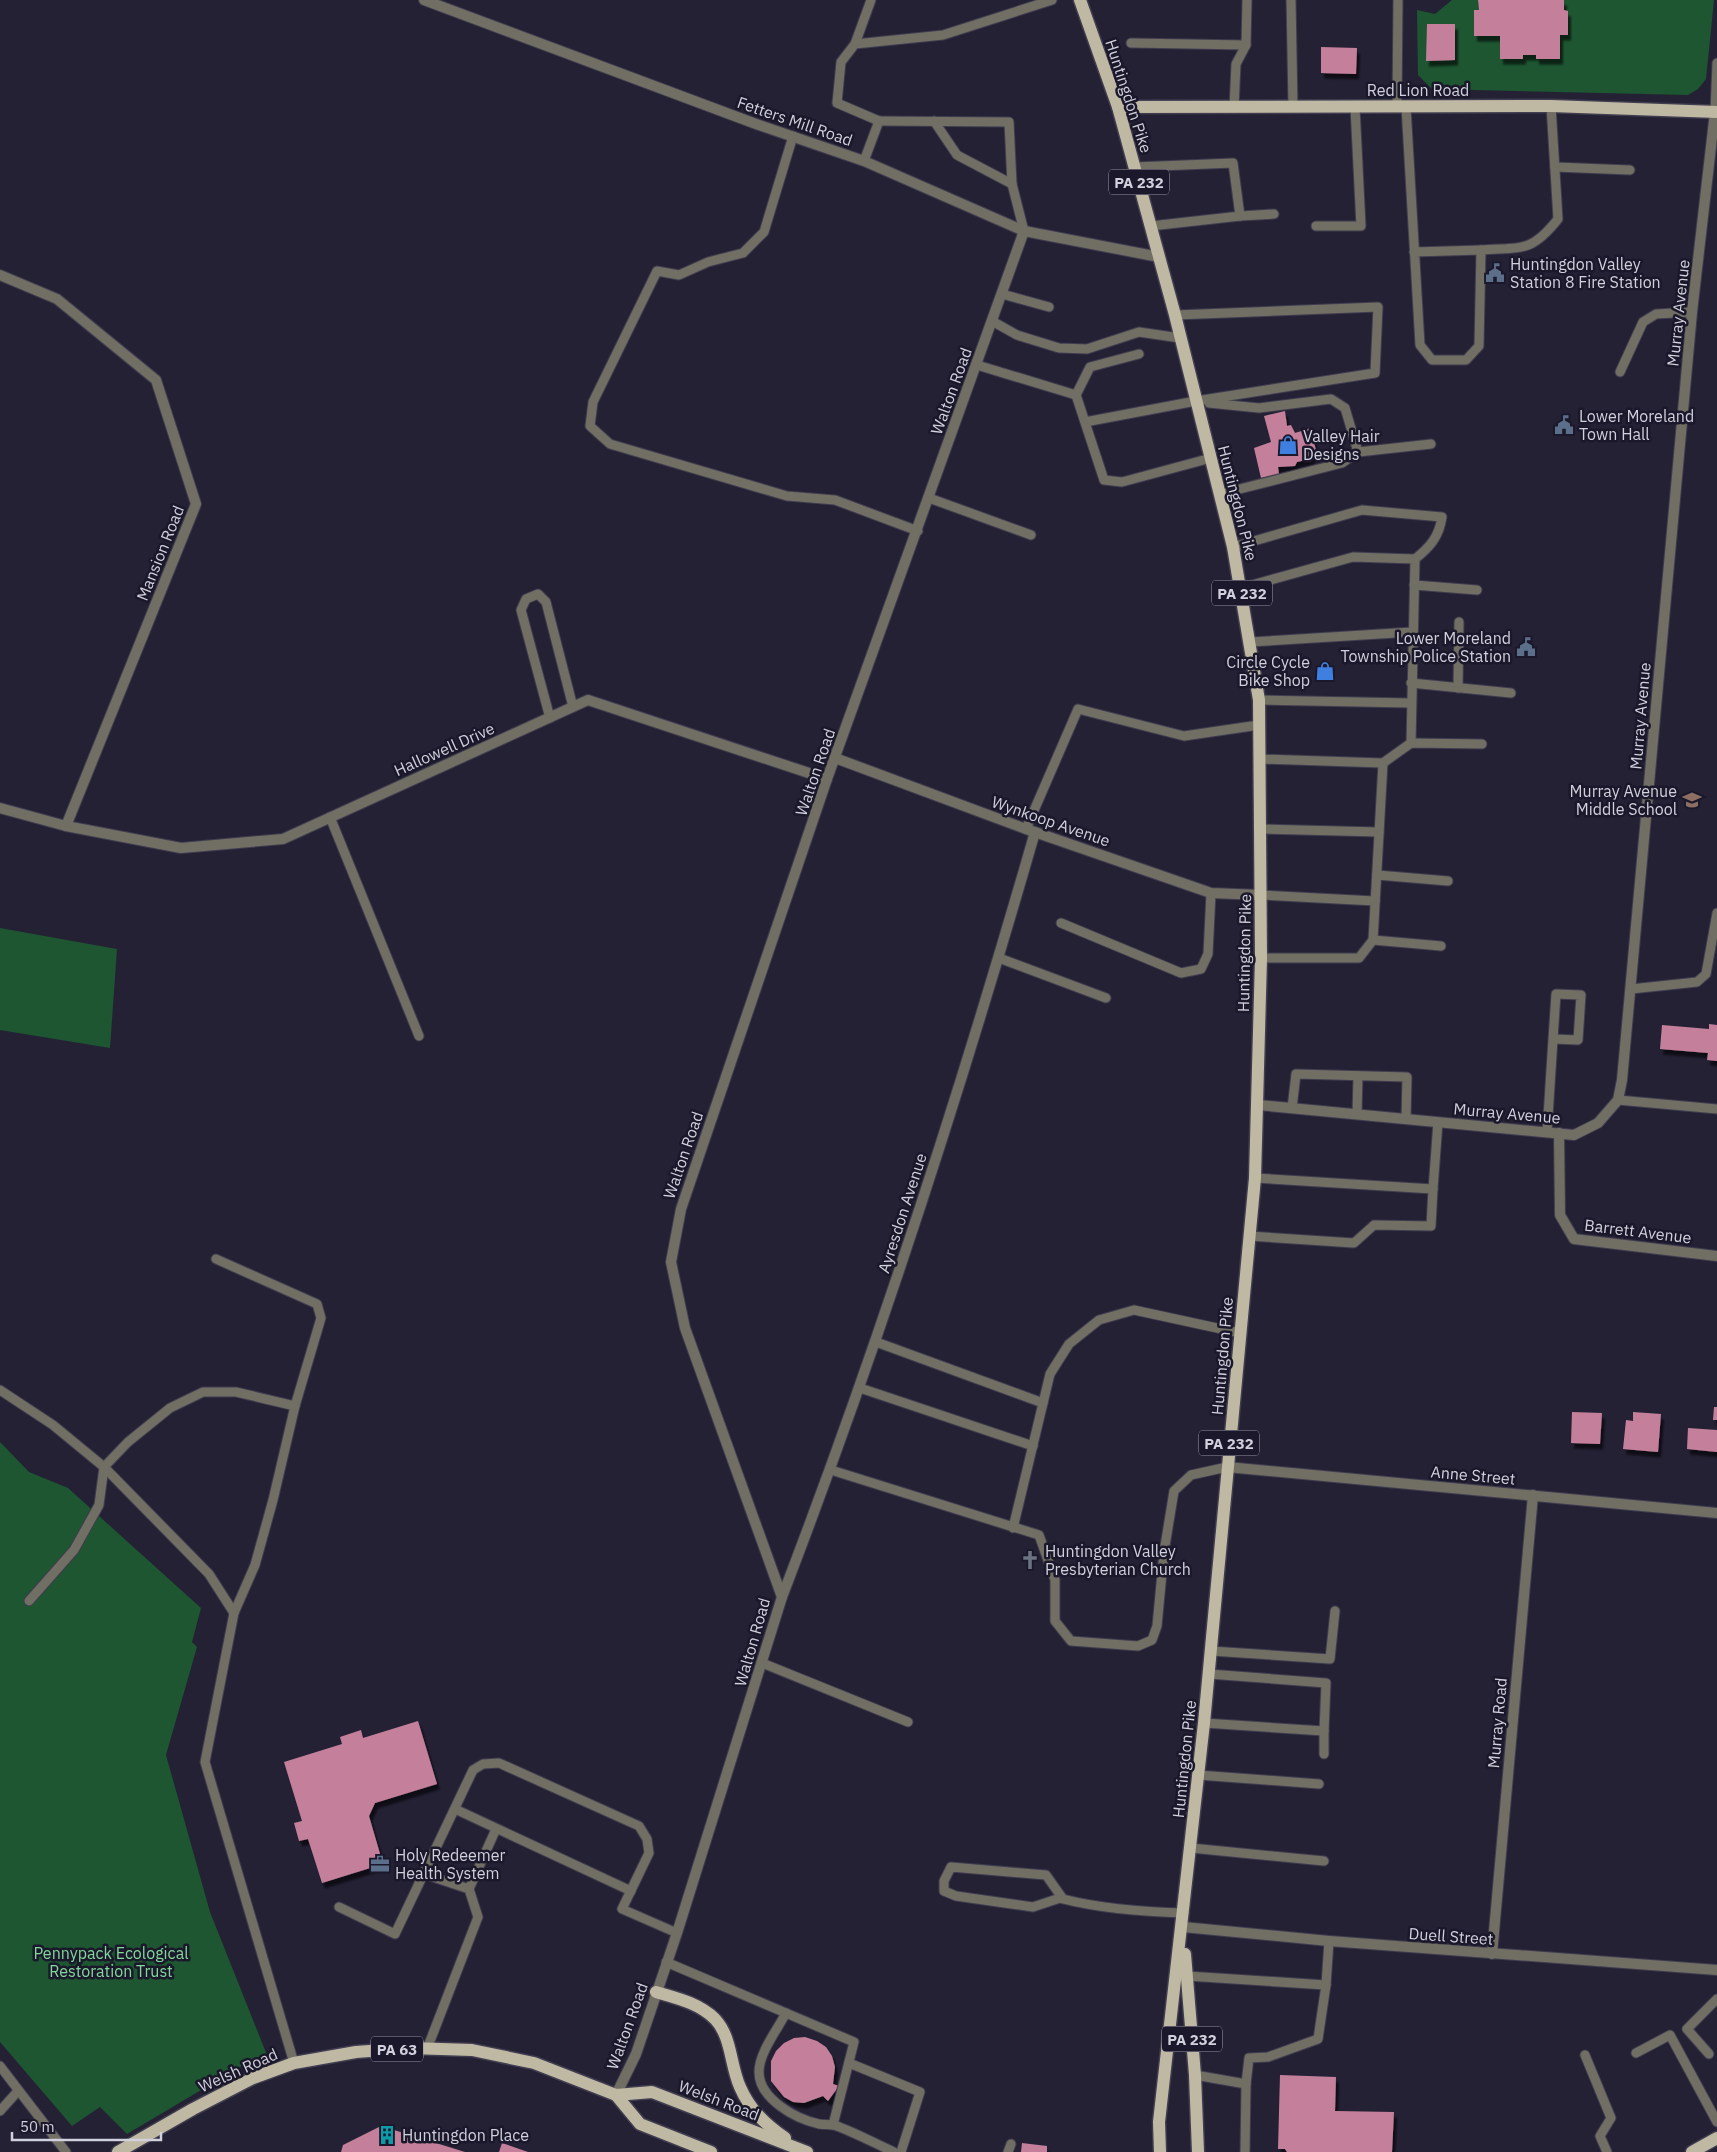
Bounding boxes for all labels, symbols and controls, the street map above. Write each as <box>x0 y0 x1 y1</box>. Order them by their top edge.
street label: Huntingdon Pike <box>1101 37 1157 156</box>
street label: Red Lion Road <box>1367 80 1469 100</box>
street label: Fetters Mill Road <box>735 92 855 150</box>
road number: PA 232 <box>1109 170 1169 194</box>
place label: Huntingdon Valley Station 8 Fire Station <box>1510 254 1661 292</box>
street label: Murray Avenue <box>1662 258 1694 367</box>
public building icon: Huntingdon Valley Station 8 Fire Station <box>1484 262 1506 284</box>
street label: Walton Road <box>926 345 976 437</box>
place label: Lower Moreland Town Hall <box>1579 406 1694 444</box>
public building icon: Lower Moreland Town Hall <box>1553 414 1575 436</box>
place label: Valley Hair Designs <box>1303 426 1380 464</box>
shop icon: Valley Hair Designs <box>1277 434 1299 456</box>
street label: Huntingdon Pike <box>1214 443 1262 563</box>
street label: Mansion Road <box>132 502 188 604</box>
road number: PA 232 <box>1212 580 1272 606</box>
place label: Lower Moreland Township Police Station <box>1340 628 1511 666</box>
public building icon: Lower Moreland Township Police Station <box>1515 636 1537 658</box>
place label: Circle Cycle Bike Shop <box>1226 652 1310 690</box>
shop icon: Circle Cycle Bike Shop <box>1314 660 1336 682</box>
street label: Murray Avenue <box>1625 661 1655 770</box>
street label: Hallowell Drive <box>391 718 498 780</box>
street label: Walton Road <box>791 726 839 818</box>
place label: Murray Avenue Middle School <box>1570 781 1677 819</box>
school or university icon: Murray Avenue Middle School <box>1681 789 1703 811</box>
street label: Wynkoop Avenue <box>989 791 1113 851</box>
street label: Huntingdon Pike <box>1233 893 1255 1012</box>
street label: Murray Avenue <box>1453 1098 1562 1128</box>
street label: Walton Road <box>659 1109 707 1201</box>
street label: Ayresdon Avenue <box>873 1150 931 1275</box>
street label: Barrett Avenue <box>1583 1215 1693 1248</box>
street label: Huntingdon Pike <box>1207 1296 1237 1416</box>
road number: PA 232 <box>1199 1430 1259 1456</box>
street label: Anne Street <box>1430 1461 1516 1489</box>
place label: Huntingdon Valley Presbyterian Church <box>1045 1541 1191 1579</box>
church icon: Huntingdon Valley Presbyterian Church <box>1019 1549 1041 1571</box>
street label: Walton Road <box>730 1595 774 1689</box>
street label: Murray Road <box>1483 1677 1511 1769</box>
street label: Huntingdon Pike <box>1168 1699 1200 1819</box>
place label: Holy Redeemer Health System <box>395 1845 506 1883</box>
office icon: Holy Redeemer Health System <box>369 1853 391 1875</box>
street label: Duell Street <box>1408 1923 1494 1949</box>
park label: Pennypack Ecological Restoration Trust <box>33 1943 189 1981</box>
street label: Walton Road <box>602 1980 652 2072</box>
road number: PA 232 <box>1162 2026 1222 2052</box>
road number: PA 63 <box>371 2036 423 2062</box>
street label: Welsh Road <box>195 2044 281 2096</box>
street label: Welsh Road <box>676 2076 762 2124</box>
scale bar <box>12 2110 161 2142</box>
text: 50 m <box>20 2117 55 2136</box>
building icon: Huntingdon Place <box>376 2124 398 2146</box>
place label: Huntingdon Place <box>402 2125 529 2145</box>

